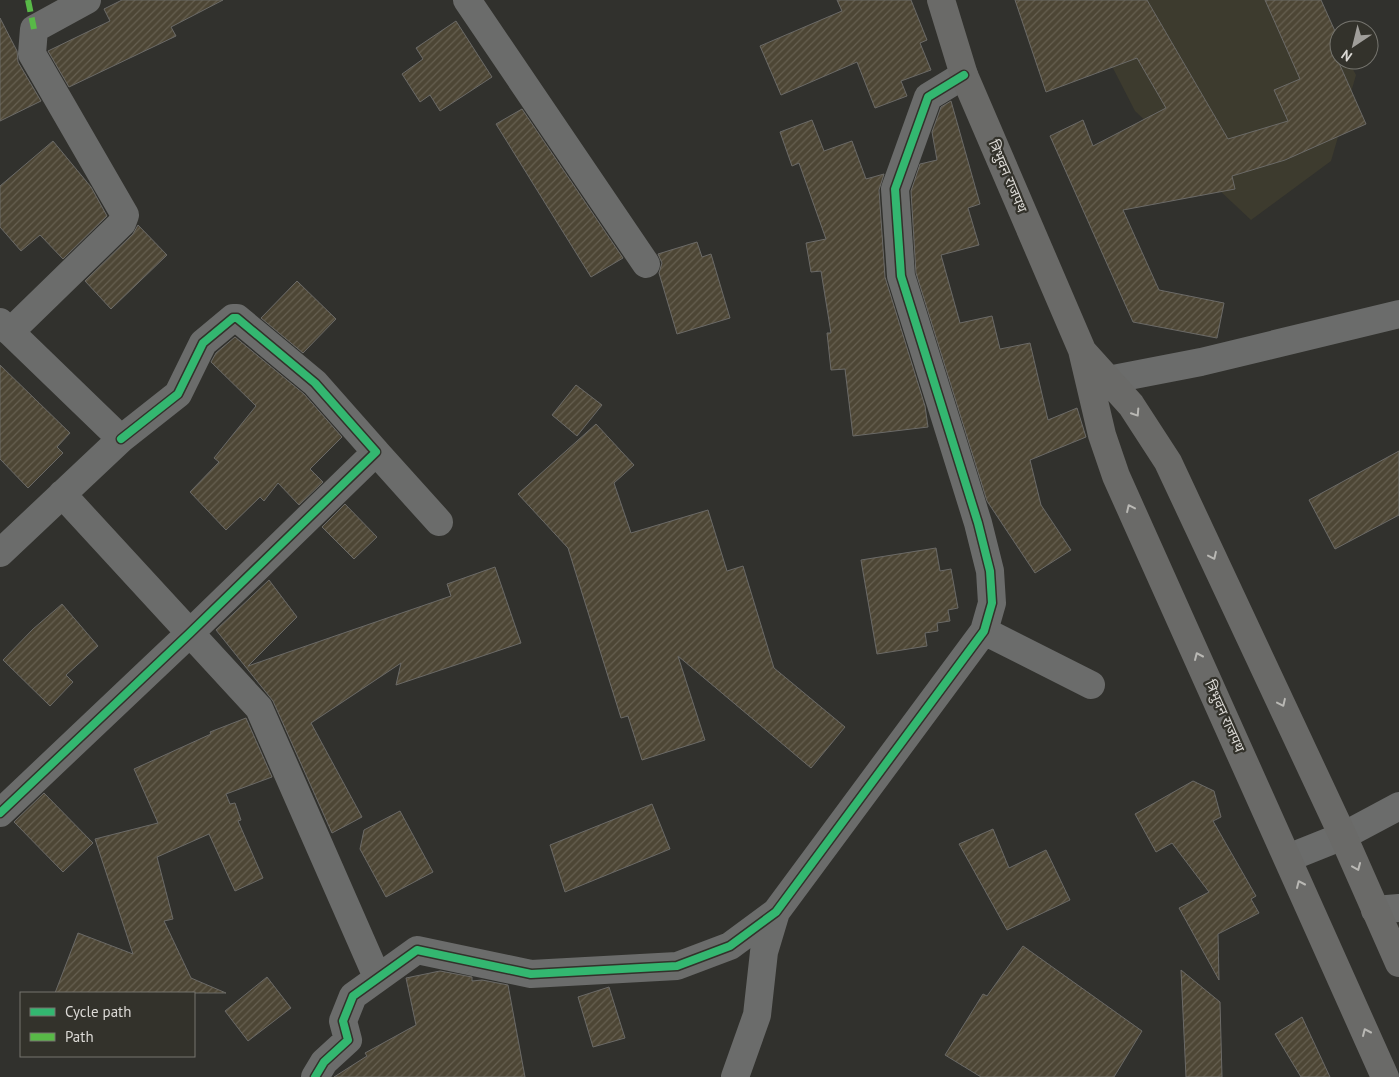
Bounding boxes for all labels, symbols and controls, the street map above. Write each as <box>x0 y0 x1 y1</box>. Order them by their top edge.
north arrow <box>1329 20 1379 70</box>
text: N <box>1338 46 1355 66</box>
street label: त्रिभुवन राजपथ <box>984 137 1032 216</box>
one-way arrow <box>1130 407 1139 417</box>
one-way arrow <box>1126 504 1136 513</box>
one-way arrow <box>1207 551 1218 560</box>
one-way arrow <box>1193 652 1204 661</box>
street label: त्रिभुवन राजपथ <box>1200 677 1249 756</box>
one-way arrow <box>1275 698 1286 707</box>
one-way arrow <box>1350 862 1361 871</box>
one-way arrow <box>1295 880 1306 889</box>
legend <box>20 992 195 1057</box>
text: Cycle path <box>65 1002 131 1021</box>
text: Path <box>65 1027 94 1046</box>
one-way arrow <box>1361 1028 1372 1037</box>

